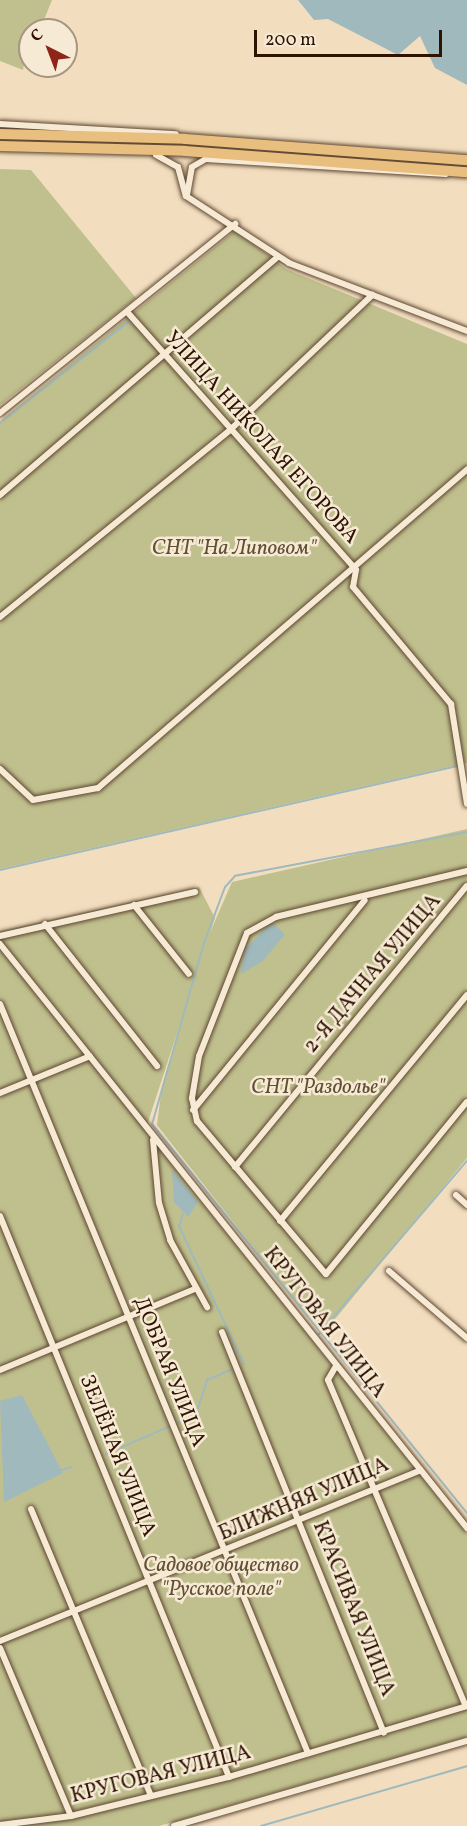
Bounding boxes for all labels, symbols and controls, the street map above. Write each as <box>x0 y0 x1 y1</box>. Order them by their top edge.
north arrow <box>18 18 78 78</box>
scale bar <box>257 18 444 56</box>
text: С <box>26 24 48 48</box>
text: 200 m <box>265 28 316 53</box>
street label: УЛИЦА НИКОЛАЯ ЕГОРОВА <box>159 326 363 550</box>
park label: СНТ "На Липовом" <box>152 536 316 562</box>
street label: 2-Я ДАЧНАЯ УЛИЦА <box>299 889 447 1059</box>
park label: СНТ "Раздолье" <box>251 1075 385 1101</box>
street label: КРУГОВАЯ УЛИЦА <box>257 1243 391 1403</box>
street label: ДОБРАЯ УЛИЦА <box>127 1293 211 1451</box>
street label: ЗЕЛЁНАЯ УЛИЦА <box>73 1371 161 1541</box>
street label: БЛИЖНЯЯ УЛИЦА <box>215 1453 393 1547</box>
street label: КРАСИВАЯ УЛИЦА <box>306 1518 400 1700</box>
park label: Садовое общество "Русское поле" <box>143 1553 299 1603</box>
street label: КРУГОВАЯ УЛИЦА <box>68 1740 254 1810</box>

